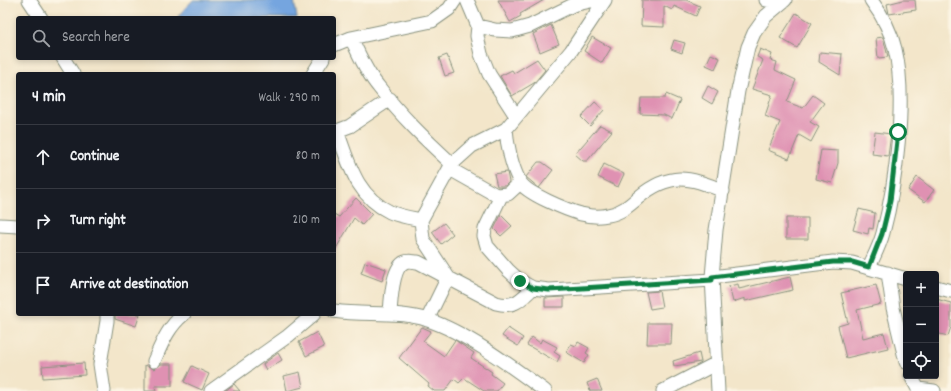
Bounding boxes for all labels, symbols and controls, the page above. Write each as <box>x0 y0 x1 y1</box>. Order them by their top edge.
search box <box>16 16 336 60</box>
icon: search <box>30 27 52 49</box>
text: Search here <box>62 27 130 49</box>
text: 4 min <box>32 86 66 110</box>
text: Walk · 290 m <box>258 89 320 108</box>
route start <box>889 123 907 141</box>
icon: ahead <box>32 146 54 168</box>
text: Continue <box>70 146 119 168</box>
text: 80 m <box>296 147 320 166</box>
icon: right <box>32 210 54 232</box>
text: Turn right <box>70 210 126 232</box>
text: 210 m <box>292 211 320 230</box>
map controls <box>903 271 939 379</box>
button: + <box>903 271 939 307</box>
route end <box>511 272 529 290</box>
icon: arrive <box>32 274 54 296</box>
text: Arrive at destination <box>70 274 188 296</box>
button: − <box>903 307 939 343</box>
button: locate <box>903 343 939 379</box>

